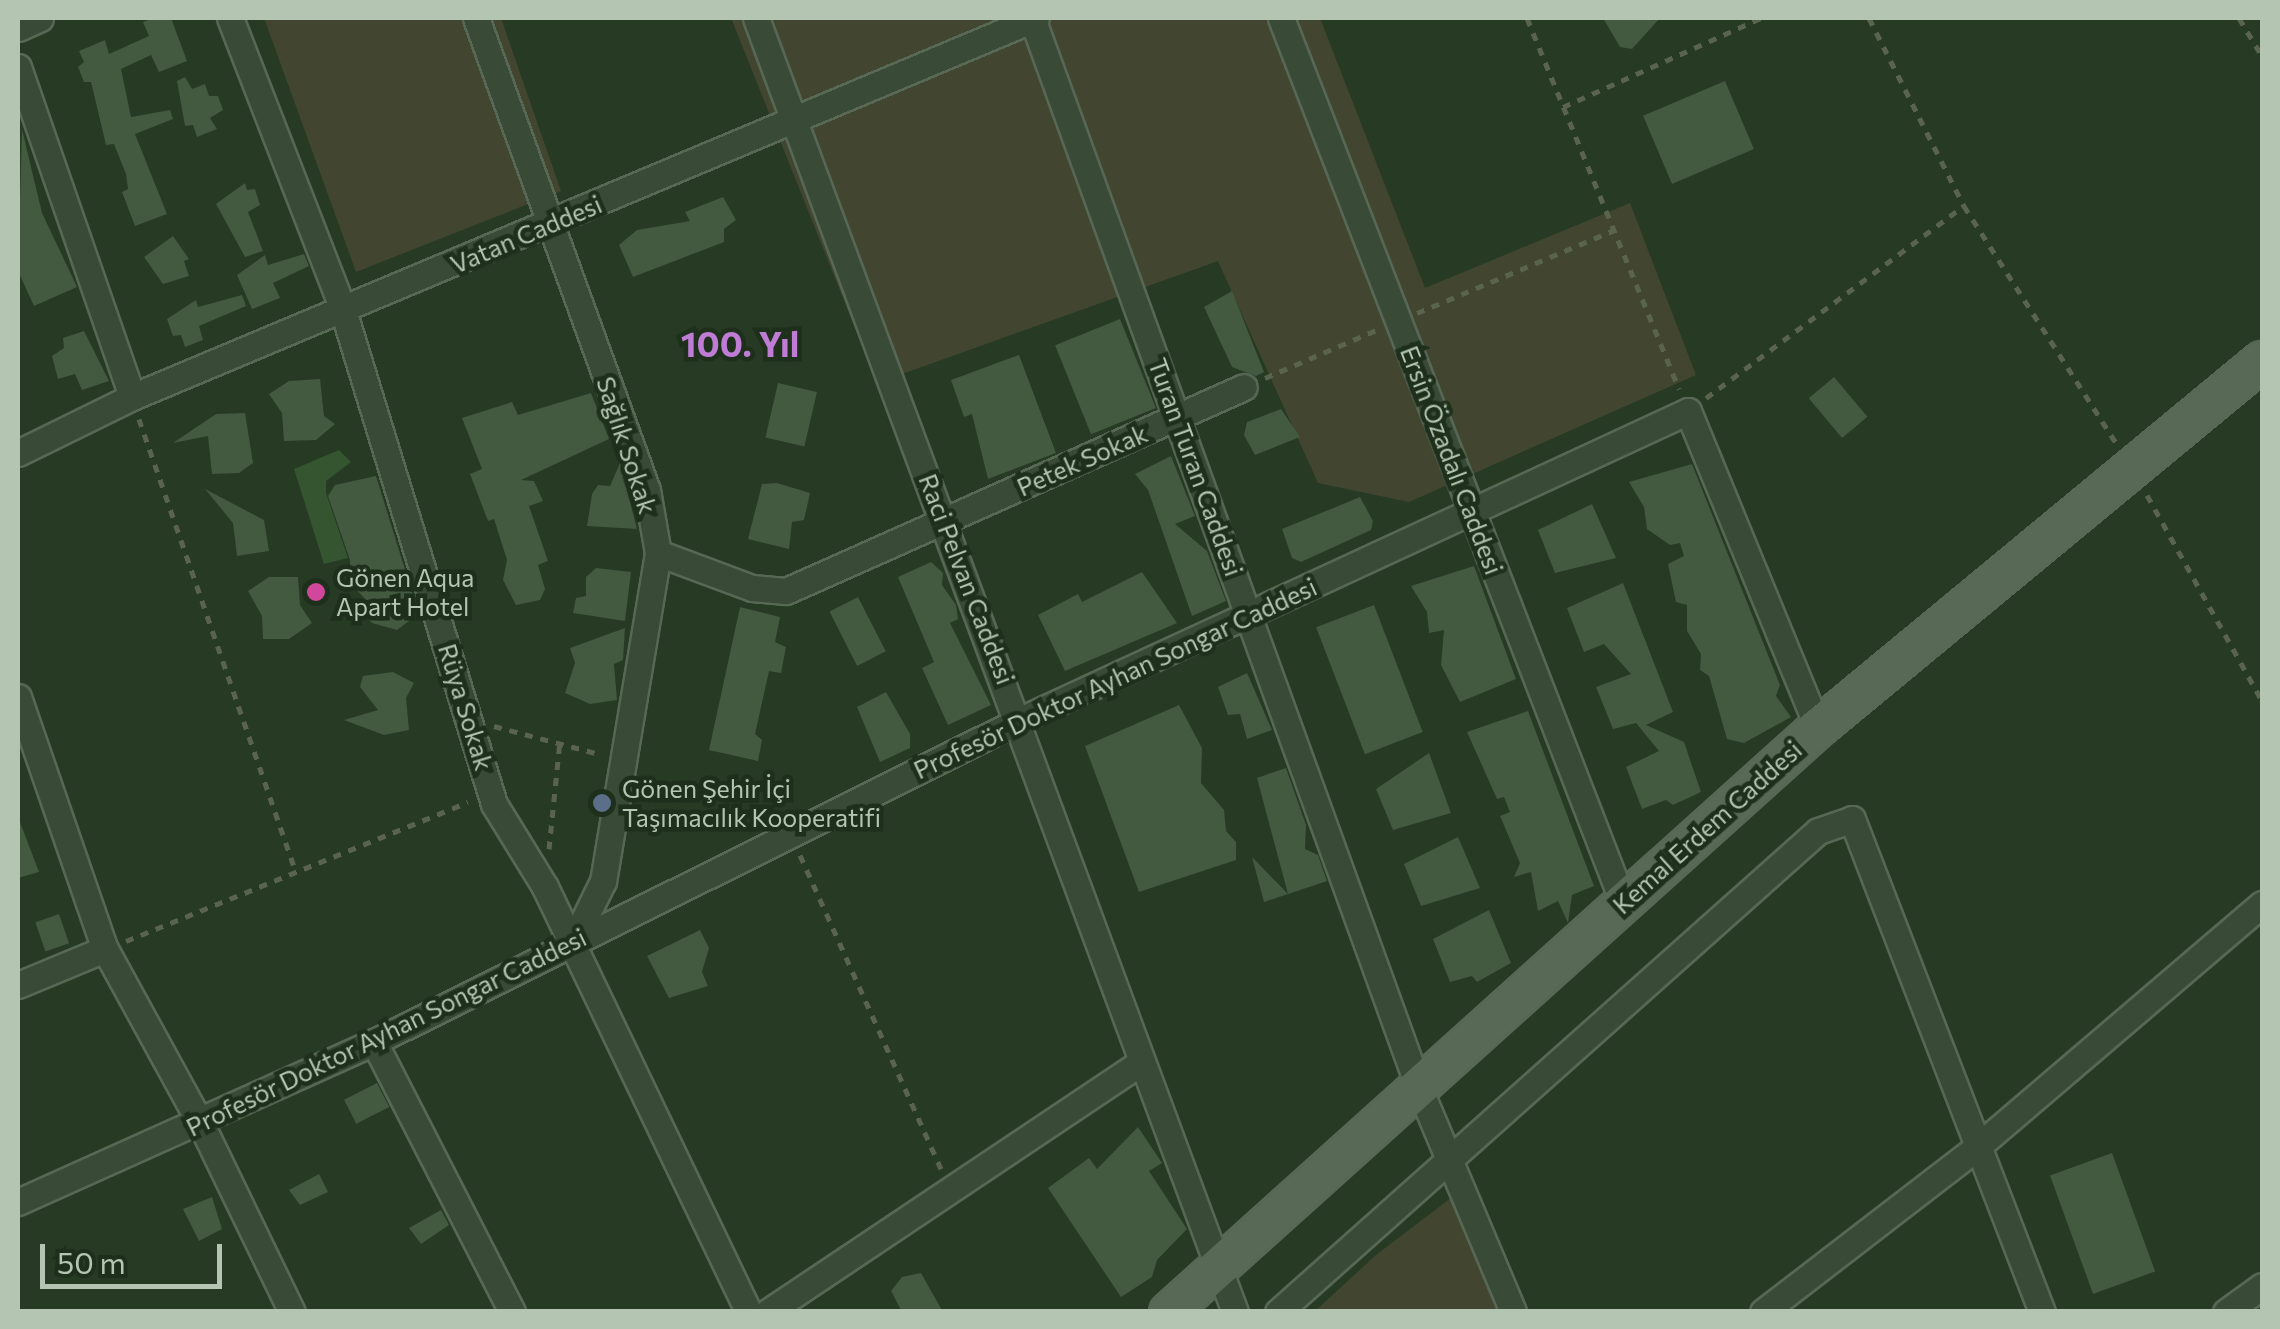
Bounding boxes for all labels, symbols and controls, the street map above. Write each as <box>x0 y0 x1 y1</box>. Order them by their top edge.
street label: Vatan Caddesi <box>446 189 606 279</box>
district label: 100. Yıl <box>681 322 799 364</box>
street label: Ersin Özadalı Caddesi <box>1395 341 1509 579</box>
street label: Turan Turan Caddesi <box>1143 354 1249 580</box>
street label: Sağlık Sokak <box>591 373 663 517</box>
street label: Petek Sokak <box>1012 418 1152 502</box>
street label: Raci Pelvan Caddesi <box>913 470 1021 688</box>
place label: Gönen Aqua Apart Hotel <box>336 563 474 622</box>
street label: Profesör Doktor Ayhan Songar Caddesi <box>909 571 1321 785</box>
marker: Gönen Aqua Apart Hotel <box>305 581 327 603</box>
street label: Rüya Sokak <box>433 640 499 774</box>
street label: Kemal Erdem Caddesi <box>1606 734 1808 920</box>
place label: Gönen Şehir İçi Taşımacılık Kooperatifi <box>622 774 881 833</box>
marker: Gönen Şehir İçi Taşımacılık Kooperatifi <box>591 792 613 814</box>
street label: Profesör Doktor Ayhan Songar Caddesi <box>181 922 591 1142</box>
scale bar <box>45 1224 228 1286</box>
text: 50 m <box>57 1243 126 1280</box>

